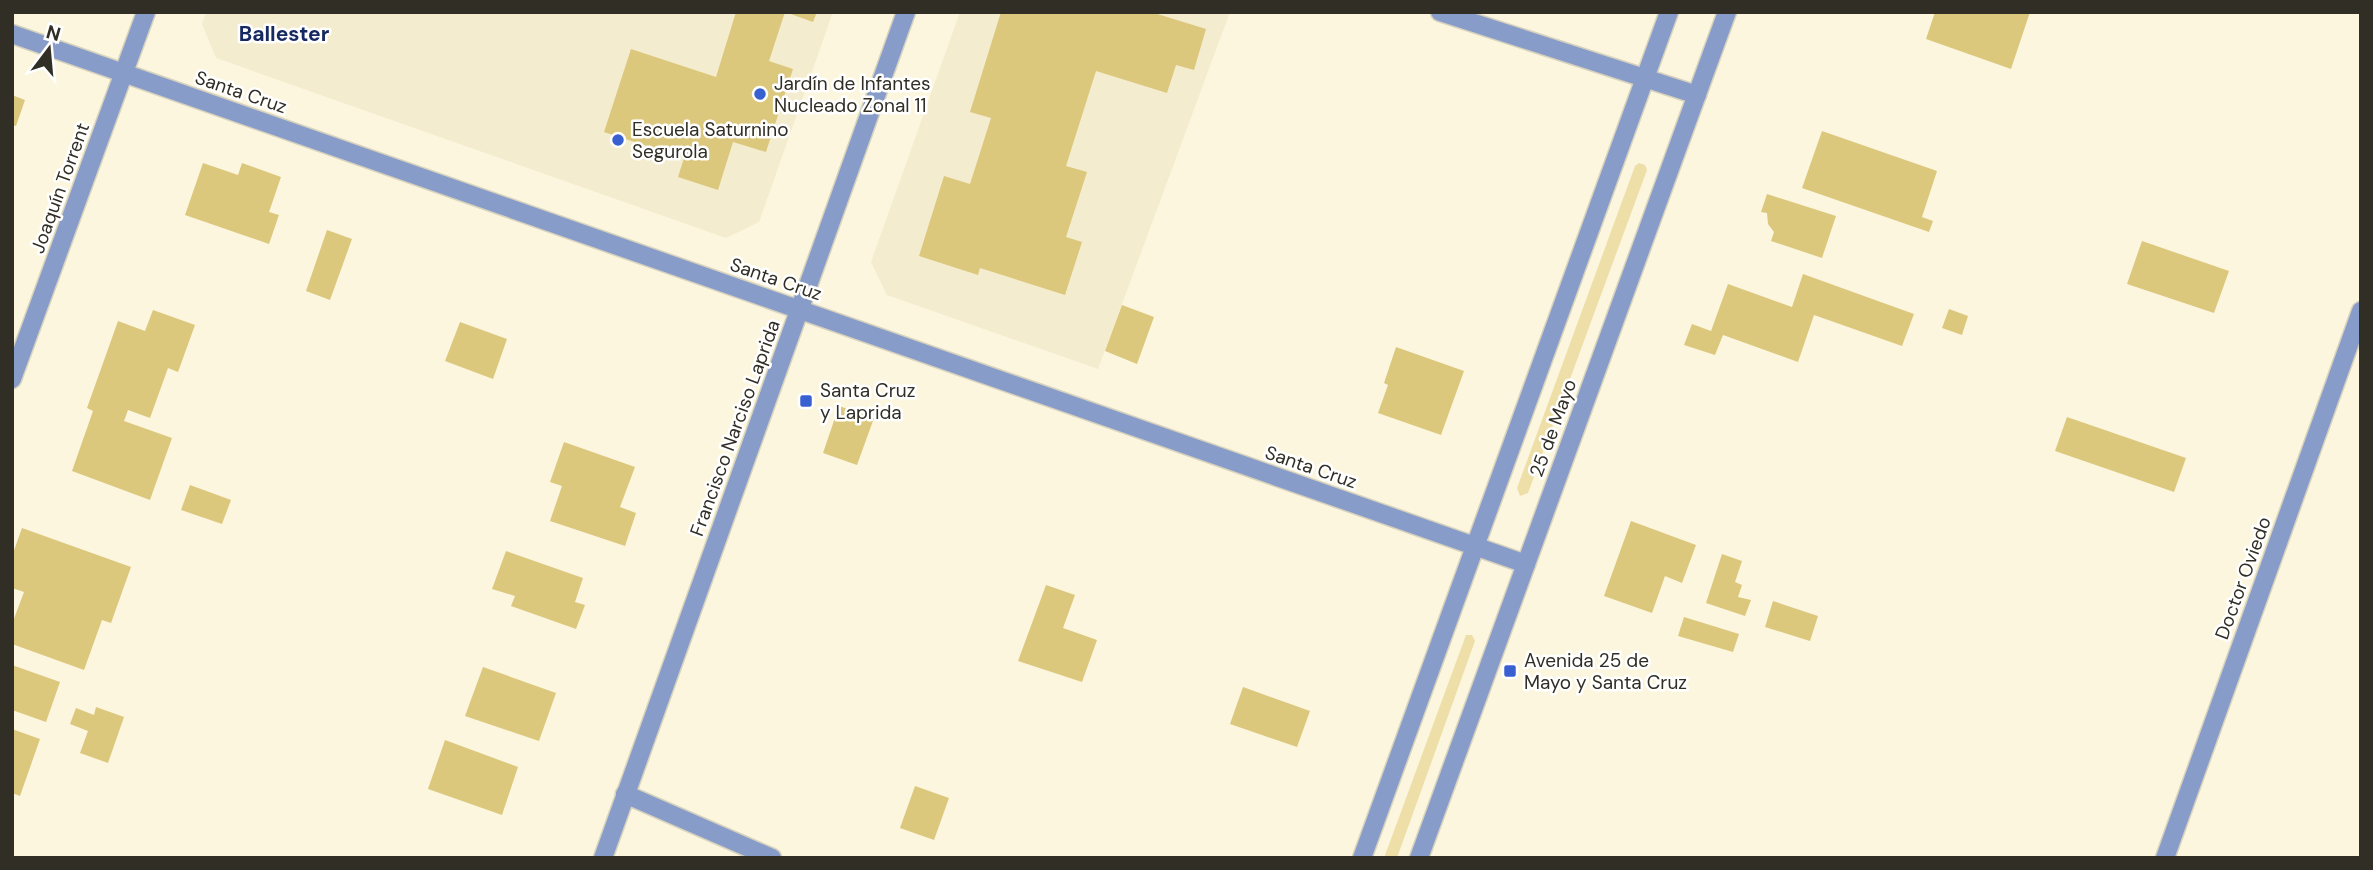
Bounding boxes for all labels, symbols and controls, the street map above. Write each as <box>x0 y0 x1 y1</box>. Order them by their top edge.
north arrow <box>14 14 84 84</box>
text: N <box>43 19 64 47</box>
district label: Ballester <box>239 20 330 48</box>
street label: Santa Cruz <box>192 65 290 119</box>
place label: Jardín de Infantes Nucleado Zonal 11 <box>774 71 931 118</box>
marker: Jardín de Infantes Nucleado Zonal 11 <box>752 86 768 102</box>
place label: Escuela Saturnino Segurola <box>632 117 789 164</box>
street label: Joaquín Torrent <box>25 119 95 257</box>
marker: Escuela Saturnino Segurola <box>610 132 626 148</box>
street label: Santa Cruz <box>727 252 825 306</box>
street label: Francisco Narciso Laprida <box>684 317 786 539</box>
street label: 25 de Mayo <box>1524 376 1582 480</box>
place label: Santa Cruz y Laprida <box>820 378 915 425</box>
marker: Santa Cruz y Laprida <box>798 393 814 409</box>
street label: Santa Cruz <box>1262 440 1360 494</box>
street label: Doctor Oviedo <box>2209 513 2277 643</box>
place label: Avenida 25 de Mayo y Santa Cruz <box>1524 648 1687 695</box>
marker: Avenida 25 de Mayo y Santa Cruz <box>1502 663 1518 679</box>

